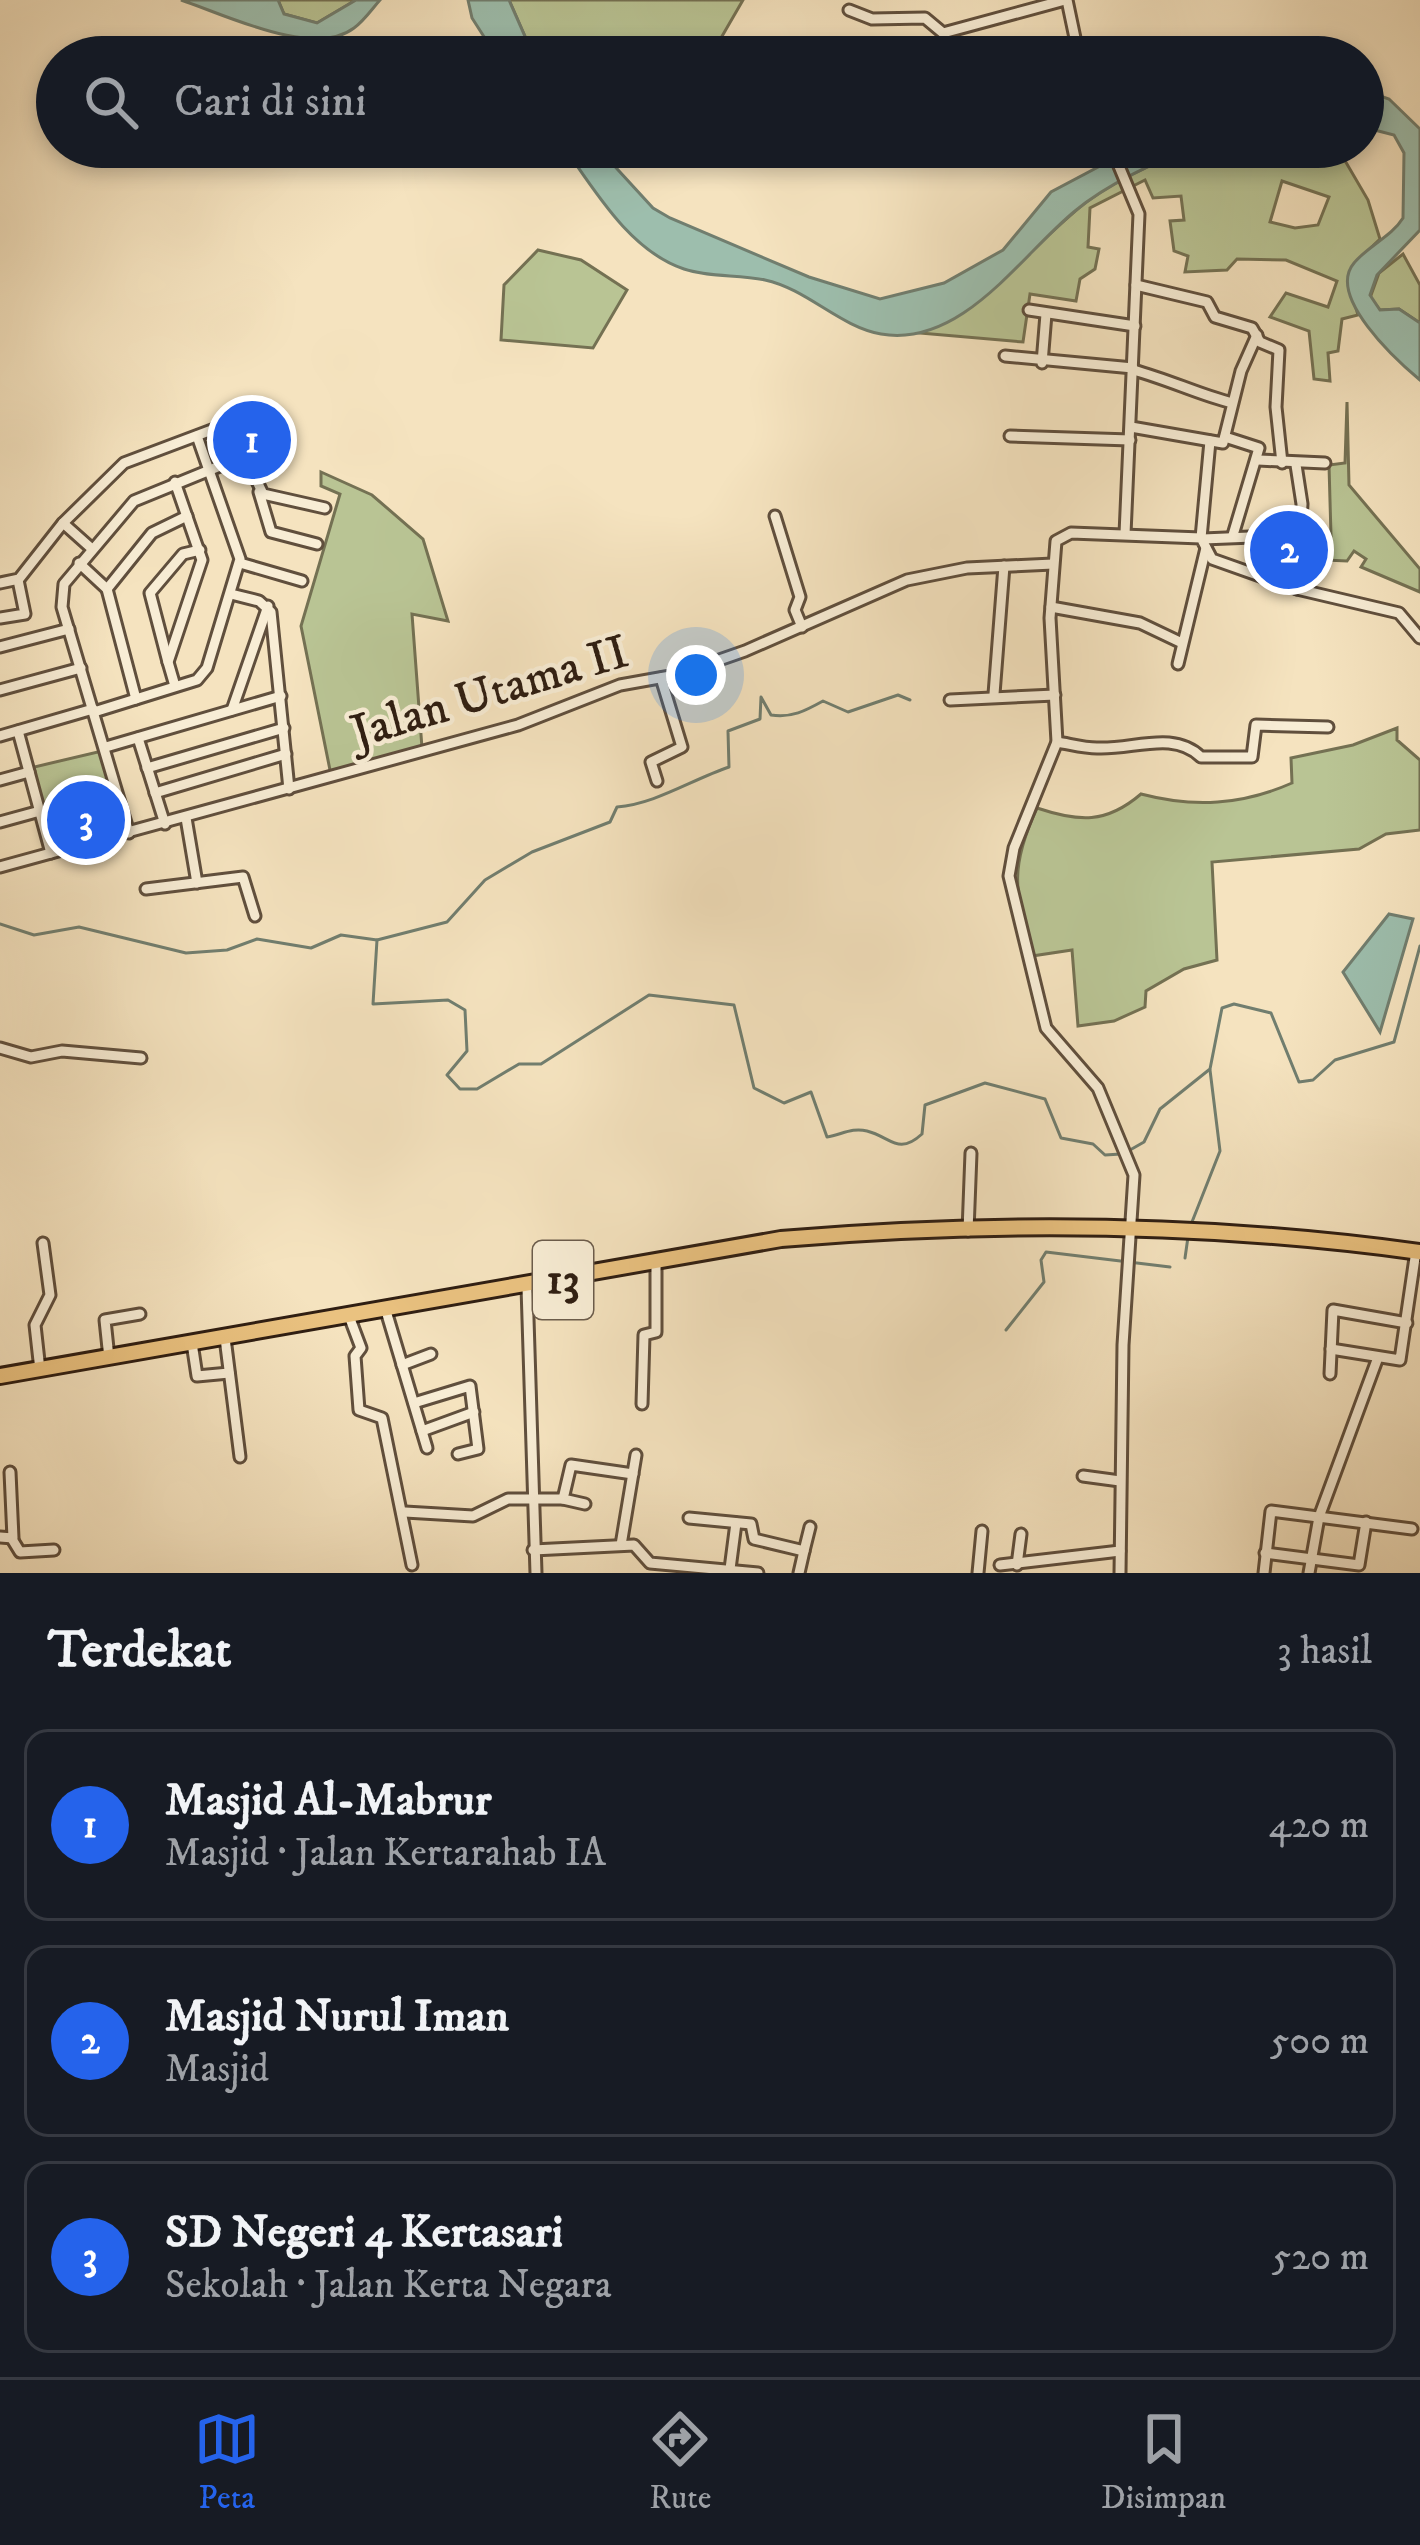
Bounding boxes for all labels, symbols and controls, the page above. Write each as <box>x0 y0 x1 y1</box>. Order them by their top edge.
search box <box>36 36 1384 168</box>
icon: search <box>78 69 144 135</box>
text: Cari di sini <box>174 74 366 130</box>
pin: 1 <box>213 395 291 485</box>
pin: 2 <box>1250 505 1328 595</box>
street label: Jalan Utama II <box>340 622 636 765</box>
your location <box>666 645 726 705</box>
pin: 3 <box>47 775 125 865</box>
road number: 13 <box>533 1241 593 1319</box>
text: Terdekat <box>48 1619 231 1683</box>
text: 3 hasil <box>1277 1627 1372 1676</box>
text: Masjid Al-Mabrur <box>165 1773 491 1829</box>
text: 1 <box>83 1801 97 1850</box>
text: 420 m <box>1269 1801 1369 1850</box>
text: Masjid · Jalan Kertarahab IA <box>165 1829 606 1878</box>
text: Masjid Nurul Iman <box>165 1989 509 2045</box>
text: 2 <box>80 2017 100 2066</box>
text: 500 m <box>1270 2017 1369 2066</box>
text: Masjid <box>165 2045 269 2094</box>
text: SD Negeri 4 Kertasari <box>165 2205 563 2261</box>
text: 3 <box>83 2233 97 2282</box>
text: 520 m <box>1272 2233 1369 2282</box>
text: Sekolah · Jalan Kerta Negara <box>165 2261 612 2310</box>
tab: Peta <box>194 2406 260 2519</box>
tab: Rute <box>647 2406 713 2519</box>
tab: Disimpan <box>1101 2406 1226 2519</box>

